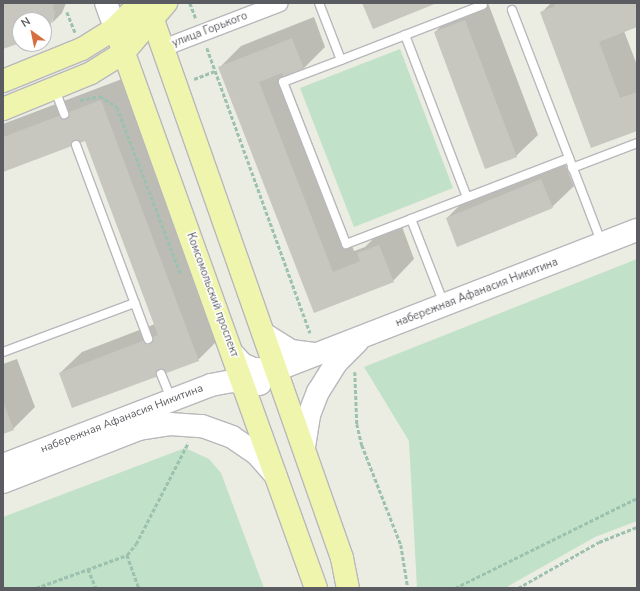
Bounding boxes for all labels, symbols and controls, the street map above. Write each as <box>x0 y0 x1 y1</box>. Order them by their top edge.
street label: улица Горького <box>170 10 250 50</box>
north arrow <box>12 12 52 52</box>
text: N <box>18 14 33 31</box>
street label: Комсомольский проспект <box>183 231 241 359</box>
street label: набережная Афанасия Никитина <box>394 256 560 330</box>
street label: набережная Афанасия Никитина <box>39 382 205 456</box>

